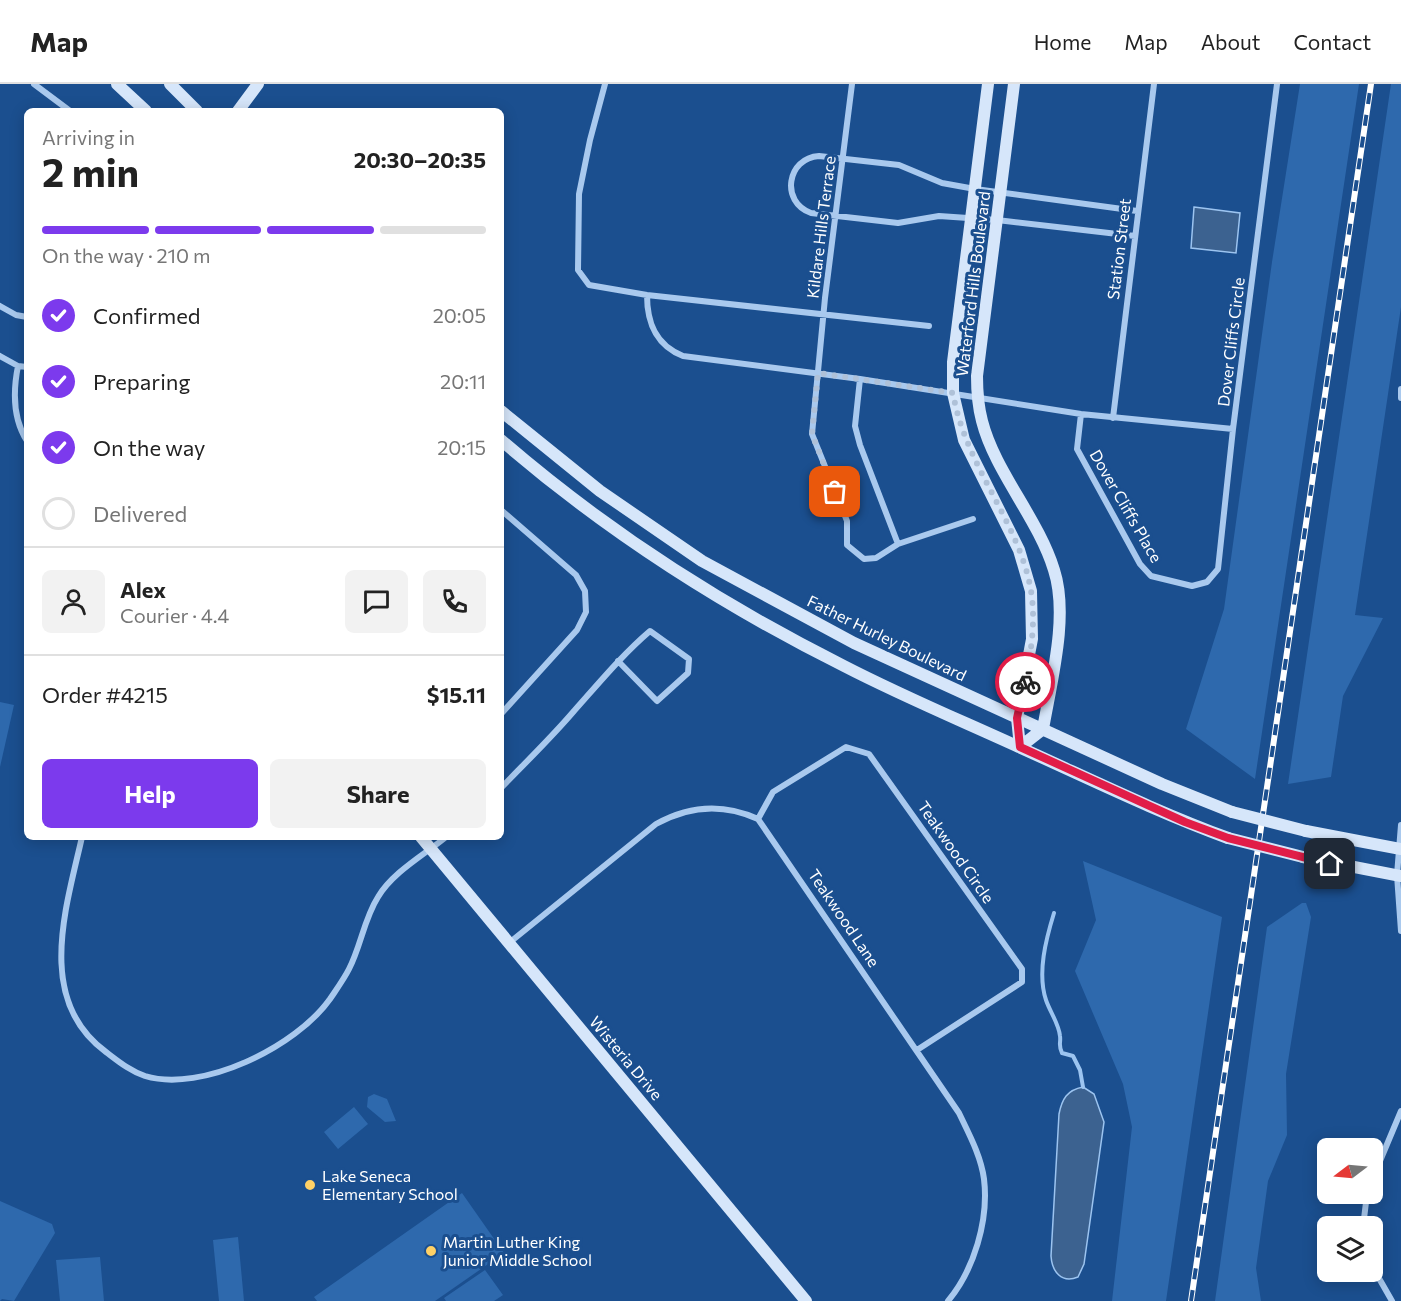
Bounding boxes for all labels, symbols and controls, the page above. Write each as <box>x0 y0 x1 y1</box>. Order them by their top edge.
text: Map <box>30 24 88 58</box>
text: Home <box>1034 29 1091 54</box>
text: Map <box>1124 29 1168 54</box>
text: About <box>1201 29 1260 54</box>
text: Contact <box>1293 29 1371 54</box>
text: Arriving in <box>42 125 135 149</box>
text: 20:30–20:35 <box>354 146 486 173</box>
text: 2 min <box>42 147 139 195</box>
street label: Kildare Hills Terrace <box>802 155 839 299</box>
street label: Waterford Hills Boulevard <box>952 190 993 378</box>
street label: Station Street <box>1103 197 1134 301</box>
text: On the way · 210 m <box>42 243 210 267</box>
street label: Dover Cliffs Circle <box>1213 276 1248 408</box>
icon: check <box>42 299 75 332</box>
text: Confirmed <box>93 302 200 329</box>
text: 20:05 <box>433 303 486 327</box>
icon: check <box>42 365 75 398</box>
text: Preparing <box>93 368 190 395</box>
text: 20:11 <box>440 369 486 393</box>
icon: check <box>42 431 75 464</box>
text: On the way <box>93 434 205 461</box>
text: 20:15 <box>437 435 486 459</box>
street label: Dover Cliffs Place <box>1086 446 1166 566</box>
pin <box>809 466 860 517</box>
icon: bag <box>818 475 851 508</box>
text: Delivered <box>93 500 187 527</box>
button: person <box>42 570 105 633</box>
button: chat <box>345 570 408 633</box>
button: phone <box>423 570 486 633</box>
text: Alex <box>120 576 166 603</box>
street label: Father Hurley Boulevard <box>805 591 970 684</box>
text: Courier · 4.4 <box>120 603 229 627</box>
courier <box>995 652 1055 712</box>
icon: bike <box>1009 666 1042 699</box>
text: Order #4215 <box>42 681 168 708</box>
text: $15.11 <box>427 681 486 708</box>
button: Help <box>42 759 258 828</box>
button: Share <box>270 759 486 828</box>
street label: Teakwood Circle <box>914 797 999 906</box>
pin <box>1304 838 1355 889</box>
icon: home <box>1313 847 1346 880</box>
street label: Teakwood Lane <box>805 865 884 970</box>
street label: Wisteria Drive <box>586 1012 667 1103</box>
north arrow <box>1317 1138 1383 1204</box>
map controls <box>1317 1138 1383 1282</box>
place label: Lake Seneca Elementary School <box>322 1166 458 1203</box>
marker: Lake Seneca Elementary School <box>303 1178 317 1192</box>
button: layers <box>1317 1216 1383 1282</box>
place label: Martin Luther King Junior Middle School <box>443 1232 592 1269</box>
marker: Martin Luther King Junior Middle School <box>424 1244 438 1258</box>

